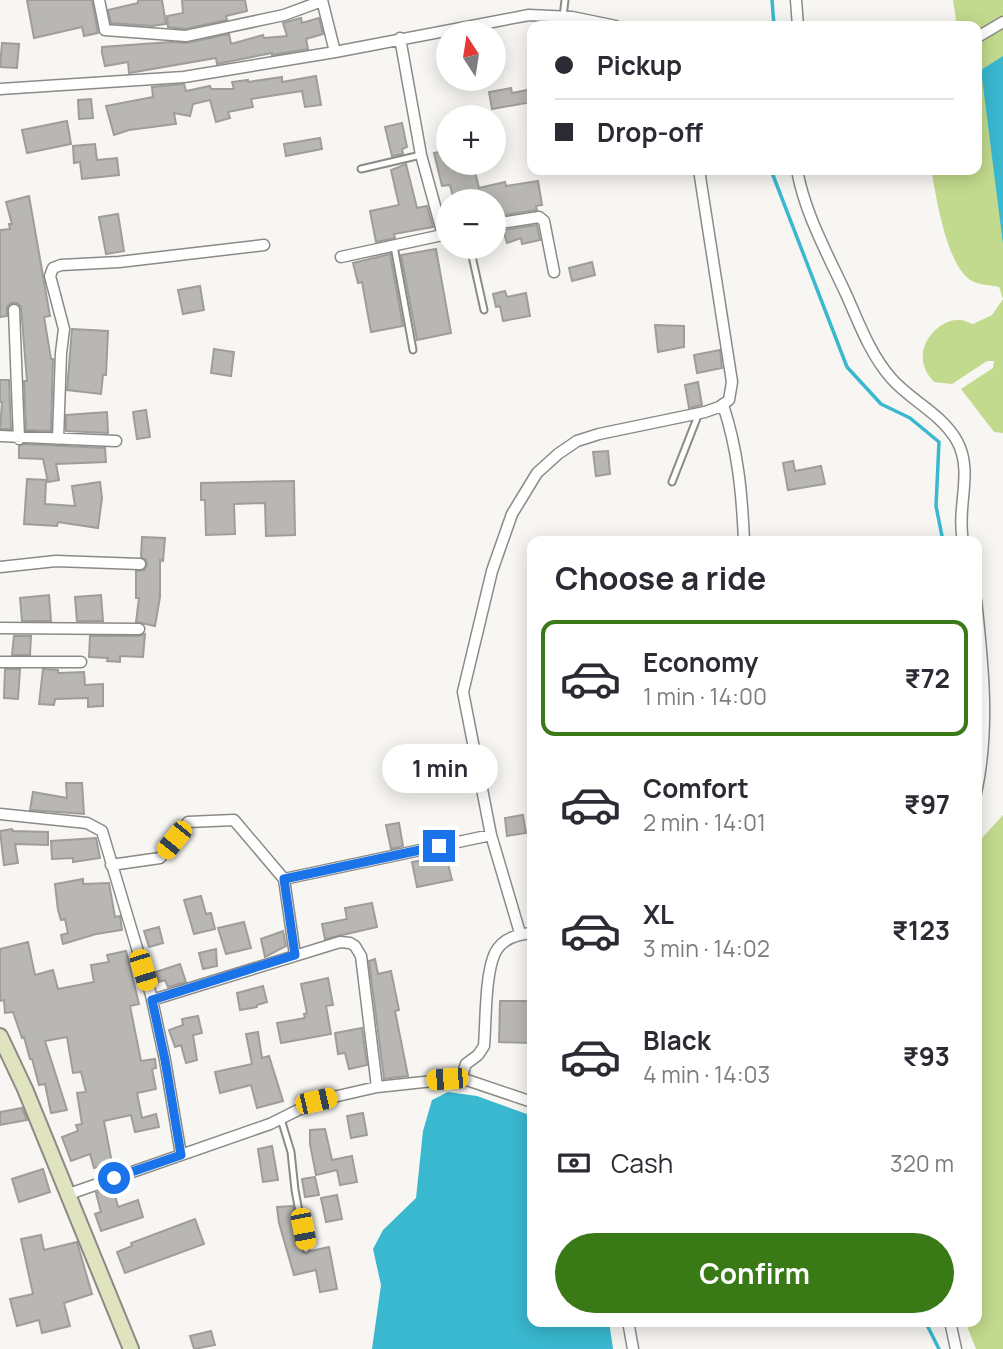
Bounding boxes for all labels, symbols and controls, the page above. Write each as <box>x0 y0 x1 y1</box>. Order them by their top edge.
north arrow <box>436 21 506 91</box>
map controls <box>436 21 506 259</box>
text: Pickup <box>597 47 682 83</box>
button: + <box>436 105 506 175</box>
text: Drop-off <box>597 114 703 150</box>
button: − <box>436 189 506 259</box>
text: Choose a ride <box>555 556 766 600</box>
text: Economy <box>643 644 758 680</box>
icon: car <box>559 647 622 710</box>
text: ₹72 <box>905 660 950 696</box>
text: 1 min · 14:00 <box>643 680 767 712</box>
callout: 1 min <box>381 744 497 794</box>
text: 1 min <box>412 752 468 784</box>
text: Comfort <box>643 770 749 806</box>
icon: car <box>559 773 622 836</box>
text: ₹97 <box>904 786 950 822</box>
text: 2 min · 14:01 <box>643 806 766 838</box>
car <box>153 817 196 863</box>
route end <box>423 830 455 862</box>
text: XL <box>643 896 674 932</box>
icon: car <box>559 899 622 962</box>
text: ₹123 <box>892 912 950 948</box>
text: 3 min · 14:02 <box>643 932 770 964</box>
car <box>127 947 160 993</box>
text: Black <box>643 1022 711 1058</box>
icon: car <box>559 1025 622 1088</box>
text: ₹93 <box>903 1038 950 1074</box>
text: 4 min · 14:03 <box>643 1058 770 1090</box>
car <box>426 1067 469 1091</box>
car <box>294 1086 339 1116</box>
icon: cash <box>555 1144 593 1182</box>
text: Cash <box>611 1145 673 1181</box>
text: 320 m <box>890 1147 954 1179</box>
route start <box>98 1162 130 1194</box>
car <box>289 1206 318 1252</box>
button: Confirm <box>555 1233 954 1313</box>

